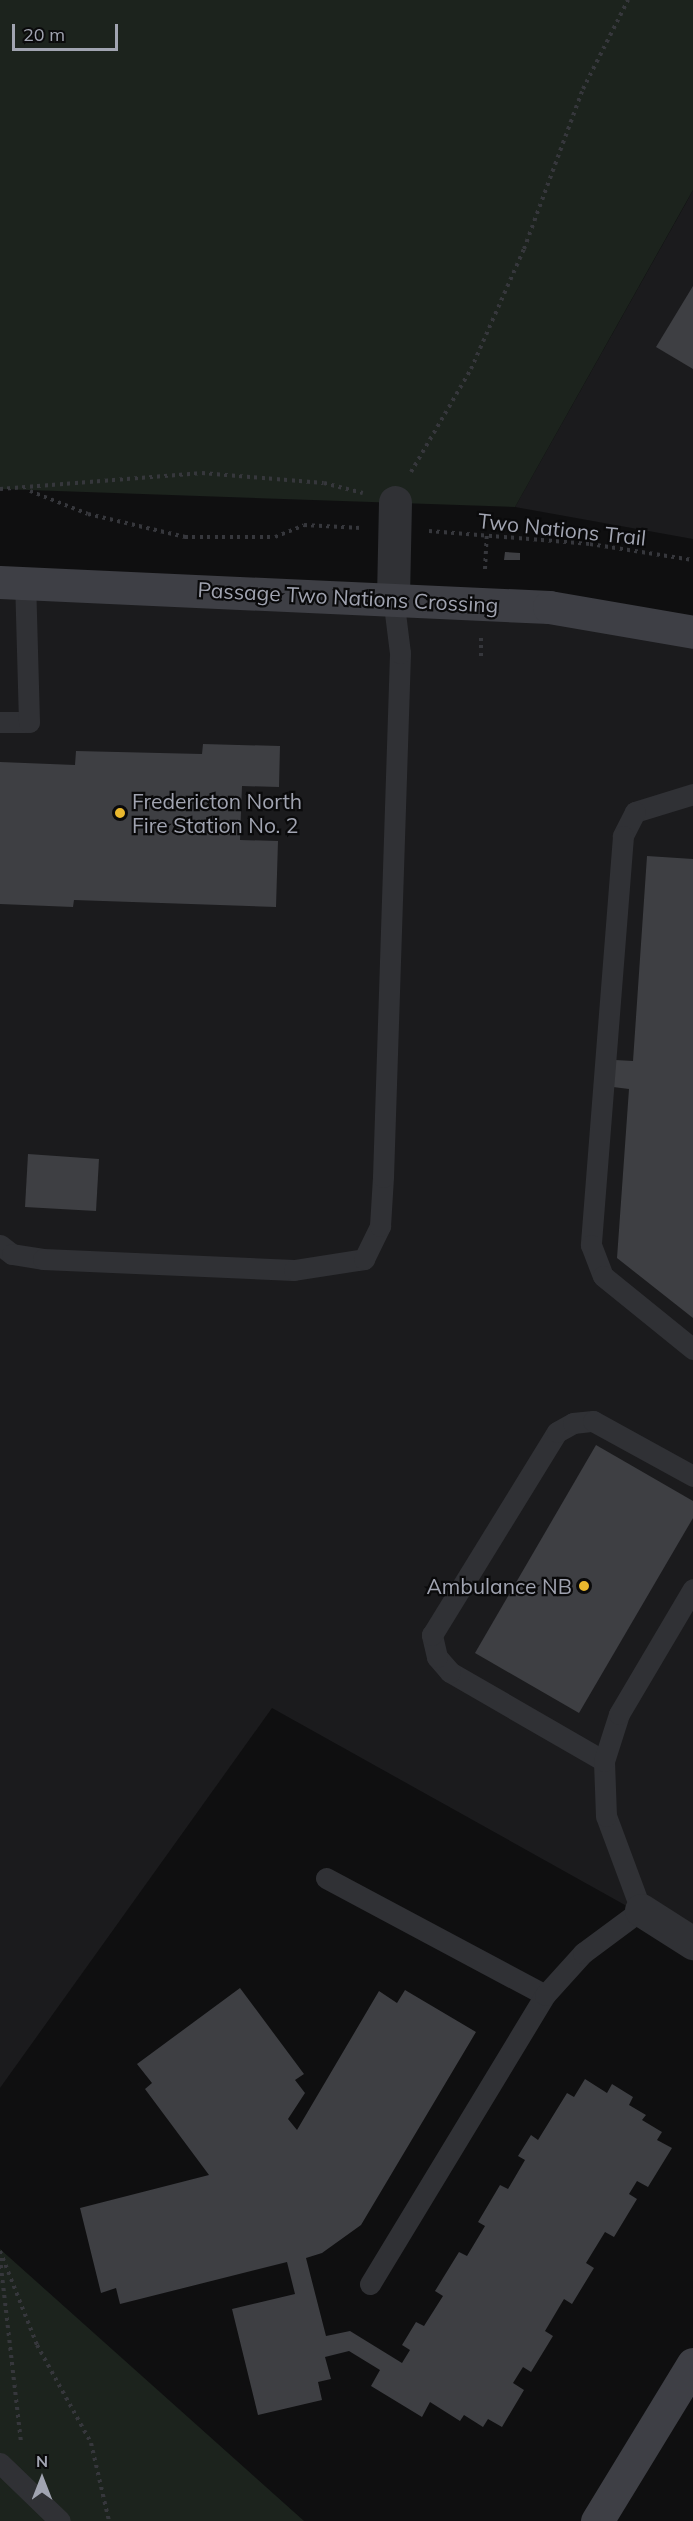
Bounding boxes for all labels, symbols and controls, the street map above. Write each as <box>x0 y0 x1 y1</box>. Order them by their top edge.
scale bar <box>15 12 122 50</box>
text: 20 m <box>23 23 65 46</box>
street label: Two Nations Trail <box>477 508 647 550</box>
street label: Passage Two Nations Crossing <box>197 577 499 617</box>
place label: Fredericton North Fire Station No. 2 <box>132 788 302 838</box>
marker: Fredericton North Fire Station No. 2 <box>113 806 127 820</box>
place label: Ambulance NB <box>426 1573 572 1599</box>
marker: Ambulance NB <box>577 1579 591 1593</box>
north arrow <box>12 2449 72 2509</box>
text: N <box>36 2451 48 2471</box>

